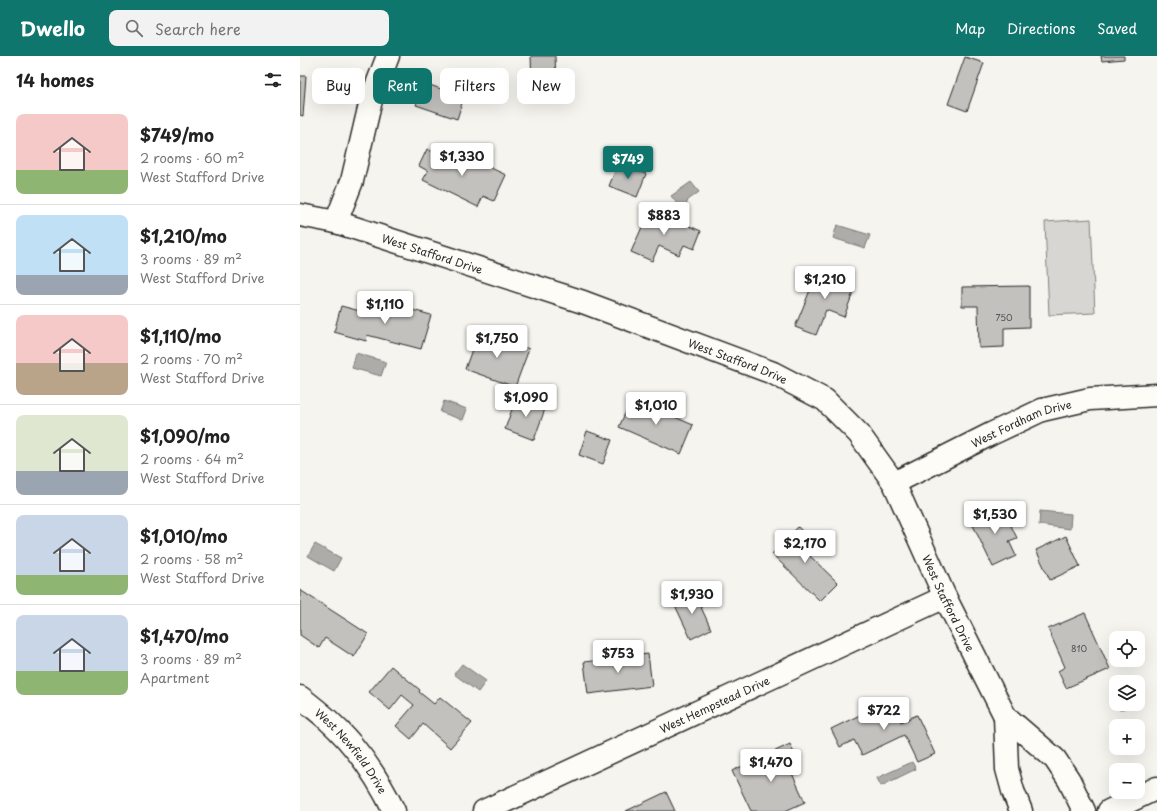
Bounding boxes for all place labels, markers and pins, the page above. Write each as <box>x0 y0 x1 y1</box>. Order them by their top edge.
pin: $1,330 <box>429 143 495 177</box>
pin: $749 <box>604 146 652 180</box>
pin: $883 <box>640 202 688 236</box>
pin: $1,210 <box>792 266 858 300</box>
pin: $1,110 <box>352 291 418 325</box>
pin: $1,750 <box>464 325 530 359</box>
pin: $1,090 <box>493 384 559 418</box>
pin: $1,010 <box>623 392 689 426</box>
pin: $1,530 <box>962 501 1028 535</box>
pin: $2,170 <box>772 530 838 564</box>
pin: $1,930 <box>659 581 725 615</box>
pin: $753 <box>594 640 642 674</box>
pin: $722 <box>860 697 908 731</box>
pin: $1,470 <box>738 749 804 783</box>

